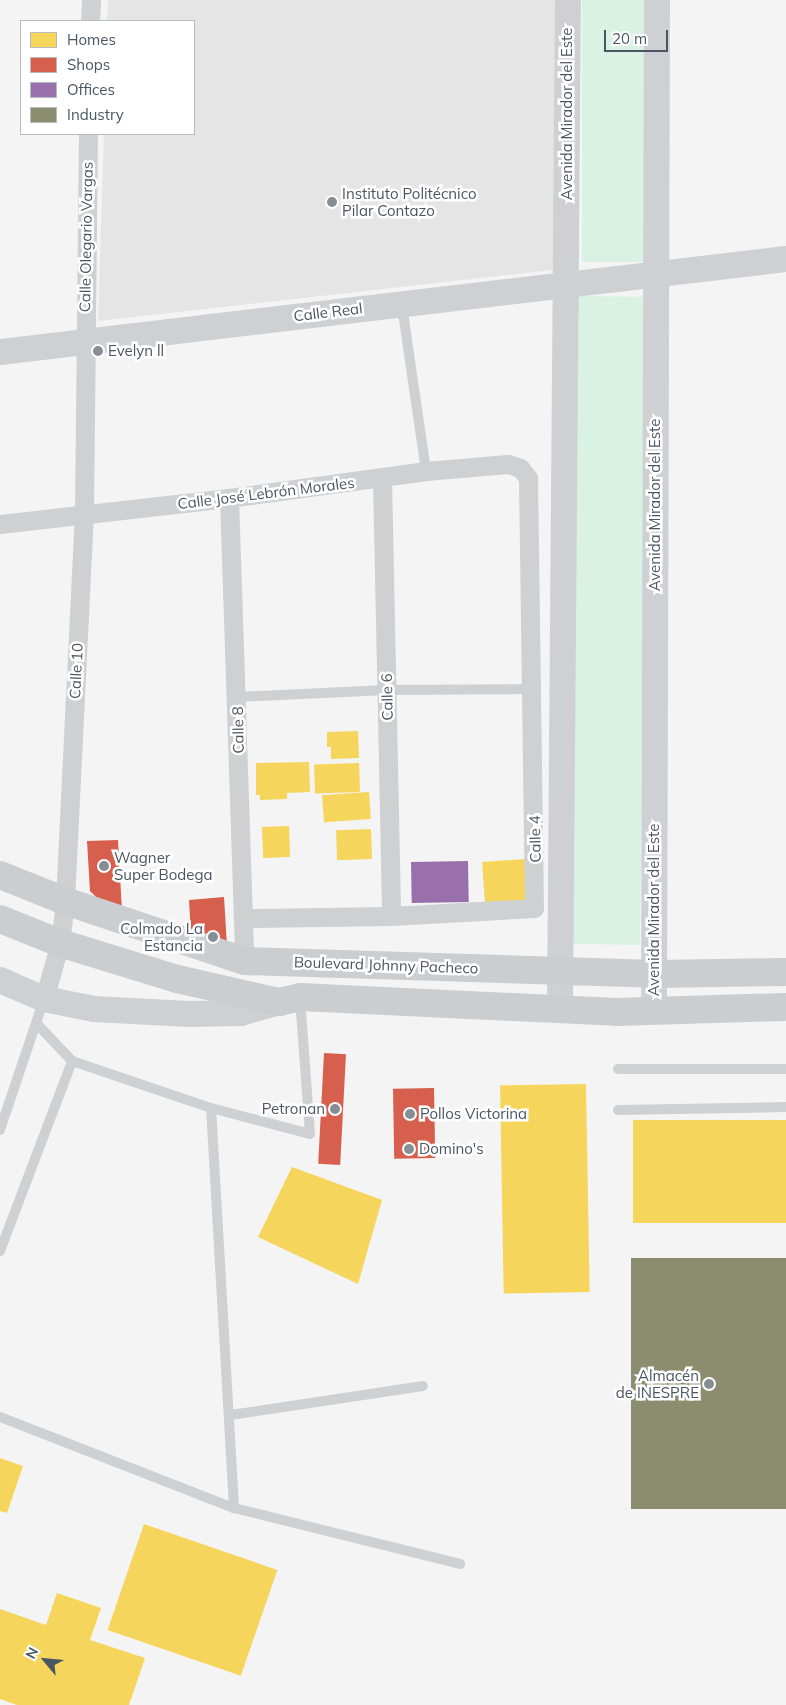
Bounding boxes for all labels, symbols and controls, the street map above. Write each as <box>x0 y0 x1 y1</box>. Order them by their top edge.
legend <box>20 20 195 135</box>
scale bar <box>606 20 670 52</box>
street label: Avenida Mirador del Este <box>558 28 576 200</box>
text: 20 m <box>612 29 647 48</box>
text: Homes <box>67 30 116 49</box>
text: Shops <box>67 55 110 74</box>
text: Offices <box>67 80 115 99</box>
text: Industry <box>67 105 124 124</box>
street label: Calle Olegario Vargas <box>76 162 96 312</box>
place label: Instituto Politécnico Pilar Contazo <box>342 184 477 219</box>
marker: Instituto Politécnico Pilar Contazo <box>326 196 338 208</box>
street label: Calle Real <box>293 299 363 325</box>
place label: Evelyn ll <box>108 342 164 360</box>
marker: Evelyn ll <box>92 345 104 357</box>
street label: Avenida Mirador del Este <box>646 419 664 591</box>
street label: Calle José Lebrón Morales <box>177 473 355 513</box>
street label: Calle 10 <box>66 642 86 700</box>
street label: Calle 6 <box>378 673 396 721</box>
street label: Calle 8 <box>229 706 247 754</box>
street label: Calle 4 <box>526 815 544 863</box>
street label: Avenida Mirador del Este <box>645 824 663 996</box>
place label: Wagner Super Bodega <box>114 848 212 883</box>
marker: Wagner Super Bodega <box>98 860 110 872</box>
place label: Colmado La Estancia <box>120 919 203 954</box>
marker: Colmado La Estancia <box>207 931 219 943</box>
street label: Boulevard Johnny Pacheco <box>294 953 478 977</box>
place label: Petronan <box>262 1100 325 1118</box>
marker: Petronan <box>329 1103 341 1115</box>
place label: Pollos Victorina <box>420 1105 527 1123</box>
marker: Pollos Victorina <box>404 1108 416 1120</box>
place label: Domino's <box>419 1140 484 1158</box>
marker: Domino's <box>403 1143 415 1155</box>
place label: Almacén de INESPRE <box>616 1366 699 1401</box>
marker: Almacén de INESPRE <box>703 1378 715 1390</box>
north arrow <box>20 1635 70 1685</box>
text: N <box>21 1644 42 1662</box>

